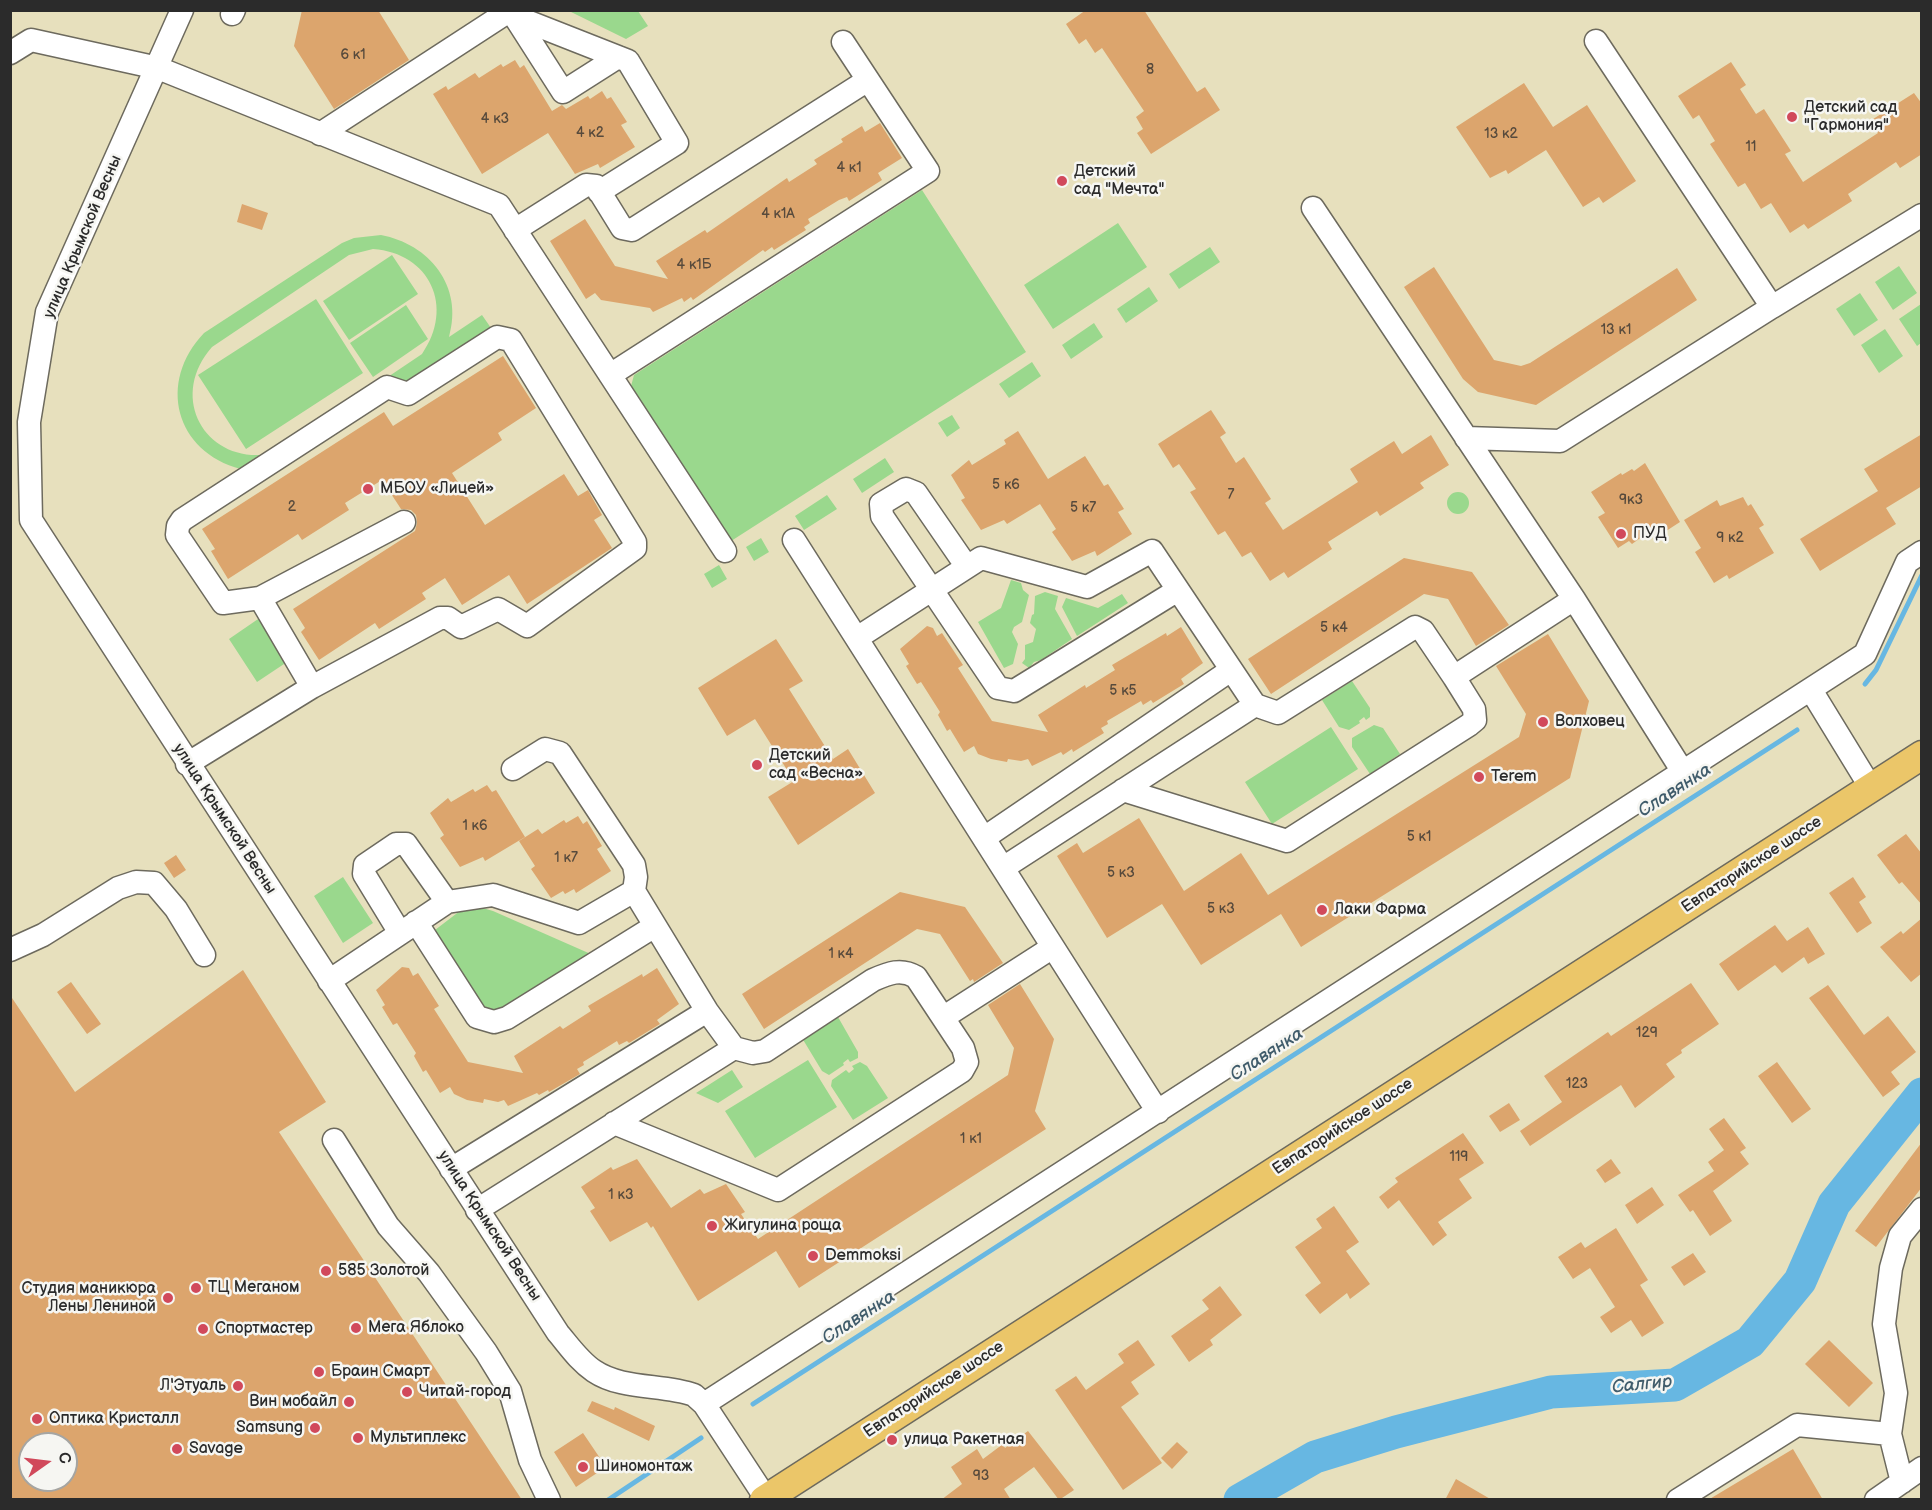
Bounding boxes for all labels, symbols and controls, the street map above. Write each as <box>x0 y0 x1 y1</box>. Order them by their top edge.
house number: 6 к1 <box>340 47 366 63</box>
house number: 8 <box>1146 62 1154 78</box>
place label: Детский сад "Гармония" <box>1804 98 1897 136</box>
marker: Детский сад "Гармония" <box>1785 110 1799 124</box>
house number: 4 к3 <box>481 111 509 127</box>
house number: 4 к2 <box>576 125 604 141</box>
house number: 13 к2 <box>1484 126 1518 142</box>
house number: 11 <box>1746 139 1756 155</box>
street label: улица Крымской Весны <box>40 153 126 321</box>
house number: 4 к1 <box>836 160 862 176</box>
place label: Детский сад "Мечта" <box>1074 162 1164 200</box>
marker: Детский сад "Мечта" <box>1055 174 1069 188</box>
house number: 4 к1А <box>761 206 795 222</box>
house number: 4 к1Б <box>677 257 711 273</box>
house number: 13 к1 <box>1601 322 1631 338</box>
house number: 5 к6 <box>992 477 1020 493</box>
place label: МБОУ «Лицей» <box>380 479 494 499</box>
marker: МБОУ «Лицей» <box>361 482 375 496</box>
house number: 7 <box>1228 487 1234 503</box>
house number: 9к3 <box>1619 492 1643 508</box>
house number: 2 <box>288 499 296 515</box>
house number: 5 к7 <box>1070 500 1096 516</box>
place label: ПУД <box>1633 524 1667 544</box>
marker: ПУД <box>1614 527 1628 541</box>
house number: 9 к2 <box>1716 530 1744 546</box>
house number: 5 к4 <box>1320 620 1348 636</box>
house number: 5 к5 <box>1109 683 1137 699</box>
place label: Волховец <box>1555 712 1625 732</box>
marker: Волховец <box>1536 715 1550 729</box>
street label: улица Крымской Весны <box>168 740 280 898</box>
place label: Детский сад «Весна» <box>769 746 863 784</box>
marker: Детский сад «Весна» <box>750 758 764 772</box>
water label: Славянка <box>1634 759 1716 823</box>
place label: Terem <box>1491 767 1537 787</box>
marker: Terem <box>1472 770 1486 784</box>
street label: Евпаторийское шоссе <box>1678 813 1826 917</box>
house number: 1 к6 <box>462 818 488 834</box>
house number: 5 к1 <box>1407 829 1431 845</box>
house number: 1 к7 <box>554 850 578 866</box>
house number: 5 к3 <box>1107 865 1135 881</box>
place label: Лаки Фарма <box>1334 900 1426 920</box>
house number: 5 к3 <box>1207 901 1235 917</box>
marker: Лаки Фарма <box>1315 903 1329 917</box>
house number: 1 к4 <box>828 946 854 962</box>
water label: Славянка <box>1226 1023 1308 1087</box>
house number: 129 <box>1636 1025 1658 1041</box>
street label: Евпаторийское шоссе <box>1269 1075 1417 1179</box>
house number: 123 <box>1566 1076 1588 1092</box>
house number: 1 к1 <box>960 1131 982 1147</box>
street label: улица Крымской Весны <box>433 1147 545 1305</box>
house number: 119 <box>1450 1149 1468 1165</box>
house number: 1 к3 <box>608 1187 634 1203</box>
place label: Жигулина роща <box>724 1216 841 1236</box>
marker: Жигулина роща <box>705 1219 719 1233</box>
place label: Demmoksi <box>825 1246 901 1266</box>
marker: Demmoksi <box>806 1249 820 1263</box>
place label: 585 Золотой <box>338 1261 429 1281</box>
marker: 585 Золотой <box>319 1264 333 1278</box>
place label: ТЦ Меганом <box>208 1278 299 1298</box>
place label: Студия маникюра Лены Лениной <box>22 1279 156 1317</box>
marker: ТЦ Меганом <box>189 1281 203 1295</box>
water label: Славянка <box>818 1286 900 1350</box>
marker: Студия маникюра Лены Лениной <box>161 1291 175 1305</box>
place label: Мега Яблоко <box>368 1318 464 1338</box>
place label: Спортмастер <box>215 1319 313 1339</box>
marker: Мега Яблоко <box>349 1321 363 1335</box>
marker: Спортмастер <box>196 1322 210 1336</box>
street label: Евпаторийское шоссе <box>860 1338 1008 1442</box>
place label: Браин Смарт <box>331 1362 430 1382</box>
marker: Браин Смарт <box>312 1365 326 1379</box>
water label: Салгир <box>1611 1371 1673 1399</box>
place label: Л'Этуаль <box>160 1376 226 1396</box>
marker: Л'Этуаль <box>231 1379 245 1393</box>
place label: Читай-город <box>419 1382 511 1402</box>
marker: Читай-город <box>400 1385 414 1399</box>
place label: Вин мобайл <box>249 1392 337 1412</box>
marker: Вин мобайл <box>342 1395 356 1409</box>
place label: Оптика Кристалл <box>49 1409 179 1429</box>
marker: Оптика Кристалл <box>30 1412 44 1426</box>
place label: Samsung <box>236 1418 303 1438</box>
marker: Samsung <box>308 1421 322 1435</box>
place label: Мультиплекс <box>370 1428 466 1448</box>
place label: улица Ракетная <box>904 1430 1024 1450</box>
marker: Мультиплекс <box>351 1431 365 1445</box>
north arrow <box>18 1432 78 1492</box>
marker: улица Ракетная <box>885 1433 899 1447</box>
place label: Savage <box>189 1439 243 1459</box>
marker: Savage <box>170 1442 184 1456</box>
text: С <box>53 1450 75 1466</box>
place label: Шиномонтаж <box>595 1457 692 1477</box>
marker: Шиномонтаж <box>576 1460 590 1474</box>
house number: 93 <box>973 1468 989 1484</box>

